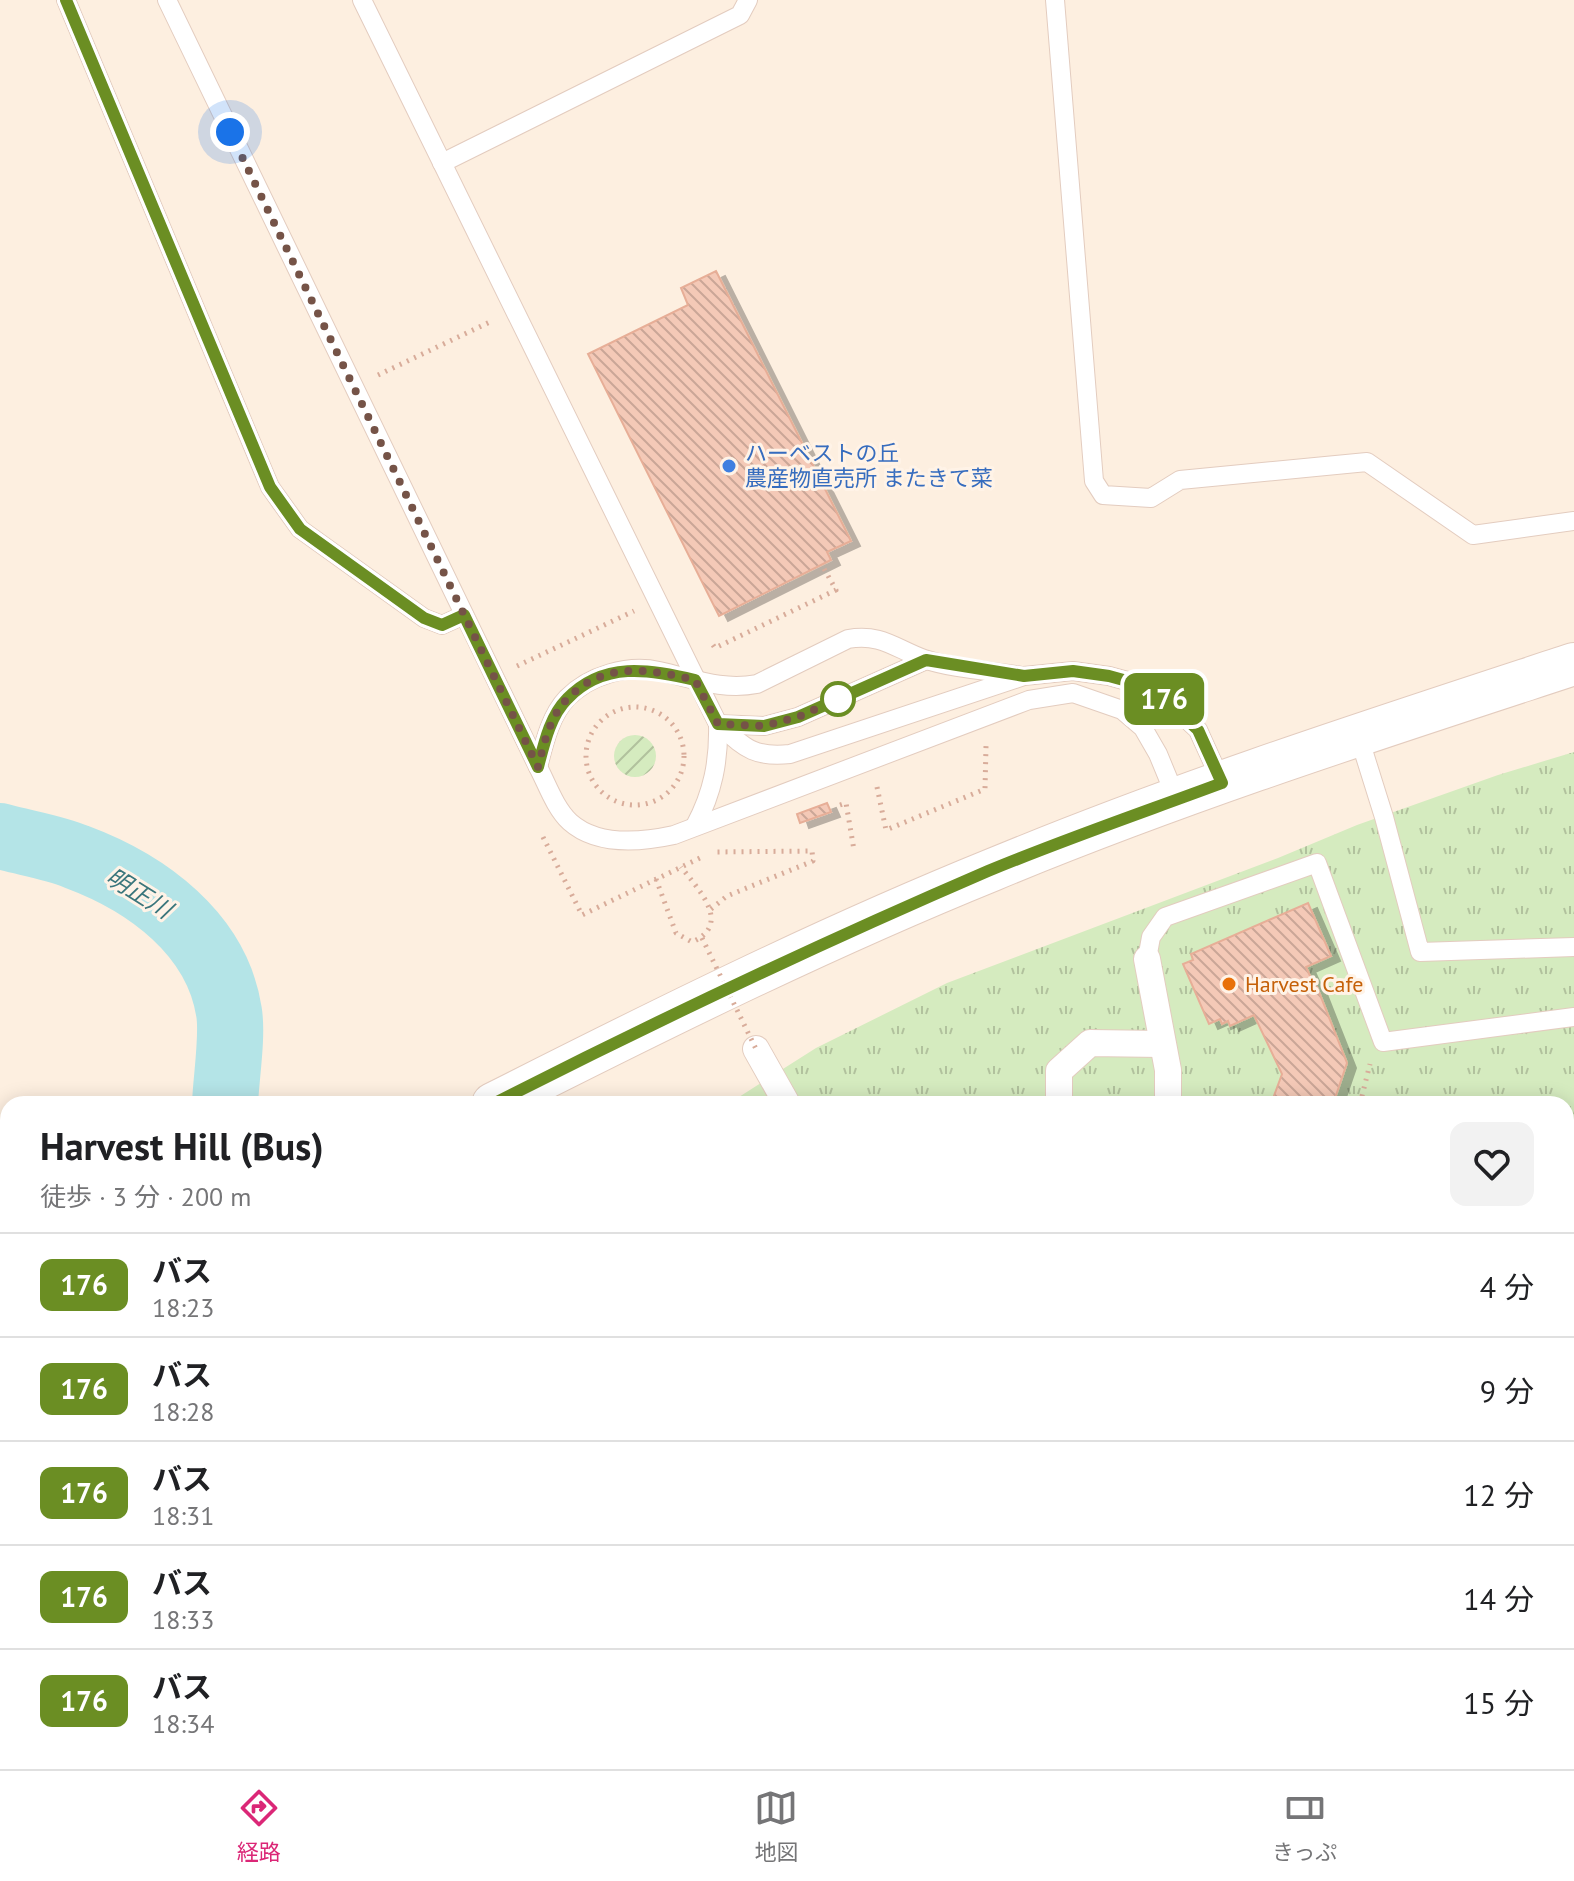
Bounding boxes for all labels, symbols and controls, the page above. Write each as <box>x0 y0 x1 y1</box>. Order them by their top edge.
your location <box>210 112 250 152</box>
place label: ハーベストの丘 農産物直売所 またきて菜 <box>745 439 993 492</box>
marker: ハーベストの丘 農産物直売所 またきて菜 <box>720 457 738 475</box>
line badge: 176 <box>1118 673 1210 725</box>
text: 176 <box>1140 680 1188 717</box>
unlabelled marker <box>821 682 855 716</box>
water label: 明正川 <box>100 861 180 927</box>
place label: Harvest Cafe <box>1245 970 1363 998</box>
marker: Harvest Cafe <box>1220 975 1238 993</box>
text: Harvest Hill (Bus) <box>40 1121 324 1170</box>
button: heart <box>1450 1122 1534 1206</box>
text: 徒歩 · 3 分 · 200 m <box>40 1180 251 1213</box>
text: バス <box>152 1251 212 1290</box>
text: 176 <box>60 1266 108 1303</box>
text: 4 分 <box>1480 1267 1534 1306</box>
text: 18:23 <box>152 1291 214 1324</box>
text: バス <box>152 1355 212 1394</box>
text: 176 <box>60 1370 108 1407</box>
text: 9 分 <box>1480 1371 1534 1410</box>
text: 18:28 <box>152 1395 214 1428</box>
text: バス <box>152 1459 212 1498</box>
text: 176 <box>60 1474 108 1511</box>
text: 12 分 <box>1463 1475 1534 1514</box>
text: 18:31 <box>152 1499 214 1532</box>
text: バス <box>152 1563 212 1602</box>
text: 176 <box>60 1578 108 1615</box>
text: 14 分 <box>1463 1579 1534 1618</box>
text: 18:33 <box>152 1603 214 1636</box>
text: バス <box>152 1667 212 1706</box>
text: 176 <box>60 1682 108 1719</box>
text: 15 分 <box>1463 1683 1534 1722</box>
text: 18:34 <box>152 1707 214 1740</box>
tab: 経路 <box>237 1786 281 1866</box>
tab: 地図 <box>754 1786 798 1866</box>
tab: きっぷ <box>1272 1786 1337 1866</box>

